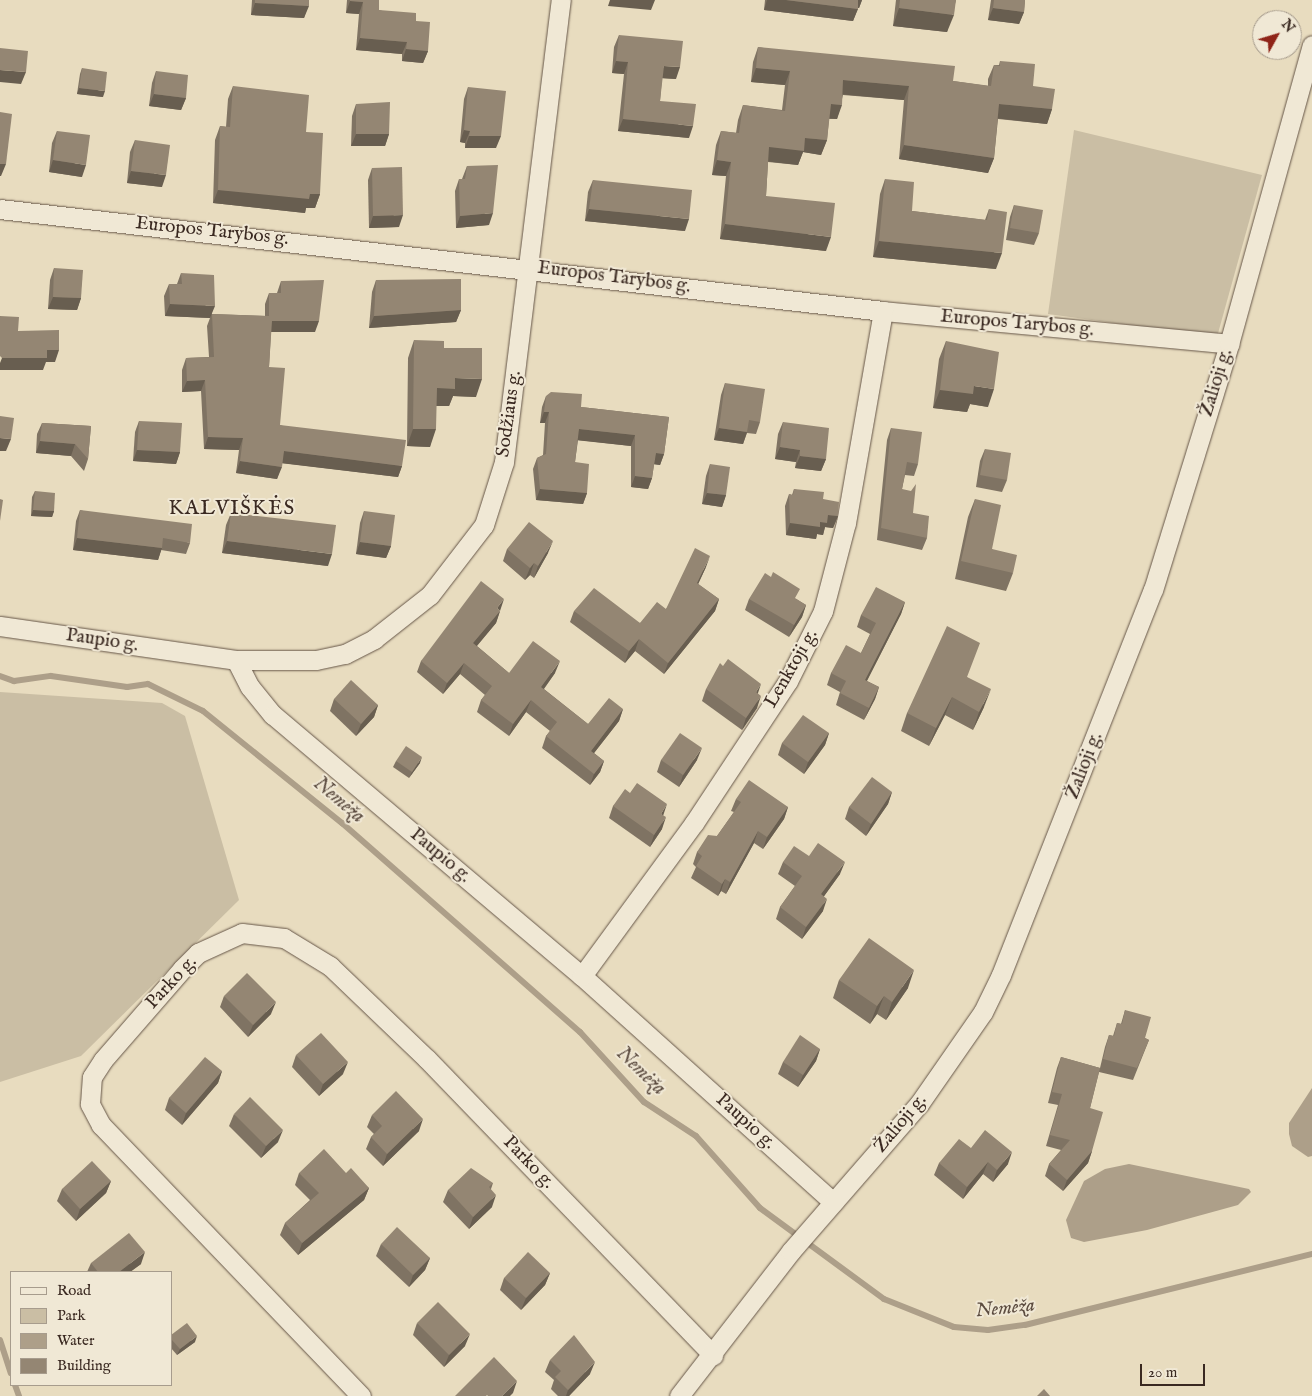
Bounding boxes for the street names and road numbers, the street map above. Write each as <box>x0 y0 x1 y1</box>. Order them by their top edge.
street label: Europos Tarybos g. <box>134 213 290 251</box>
street label: Europos Tarybos g. <box>536 257 692 299</box>
street label: Europos Tarybos g. <box>939 306 1095 342</box>
street label: Žalioji g. <box>1196 346 1238 420</box>
street label: Sodžiaus g. <box>493 369 527 459</box>
street label: Paupio g. <box>64 625 140 657</box>
street label: Lenktoji g. <box>760 626 824 712</box>
street label: Žalioji g. <box>1062 729 1108 803</box>
street label: Paupio g. <box>405 824 475 888</box>
street label: Parko g. <box>142 952 202 1014</box>
street label: Paupio g. <box>710 1089 780 1155</box>
street label: Žalioji g. <box>870 1090 932 1158</box>
street label: Parko g. <box>497 1132 559 1194</box>

